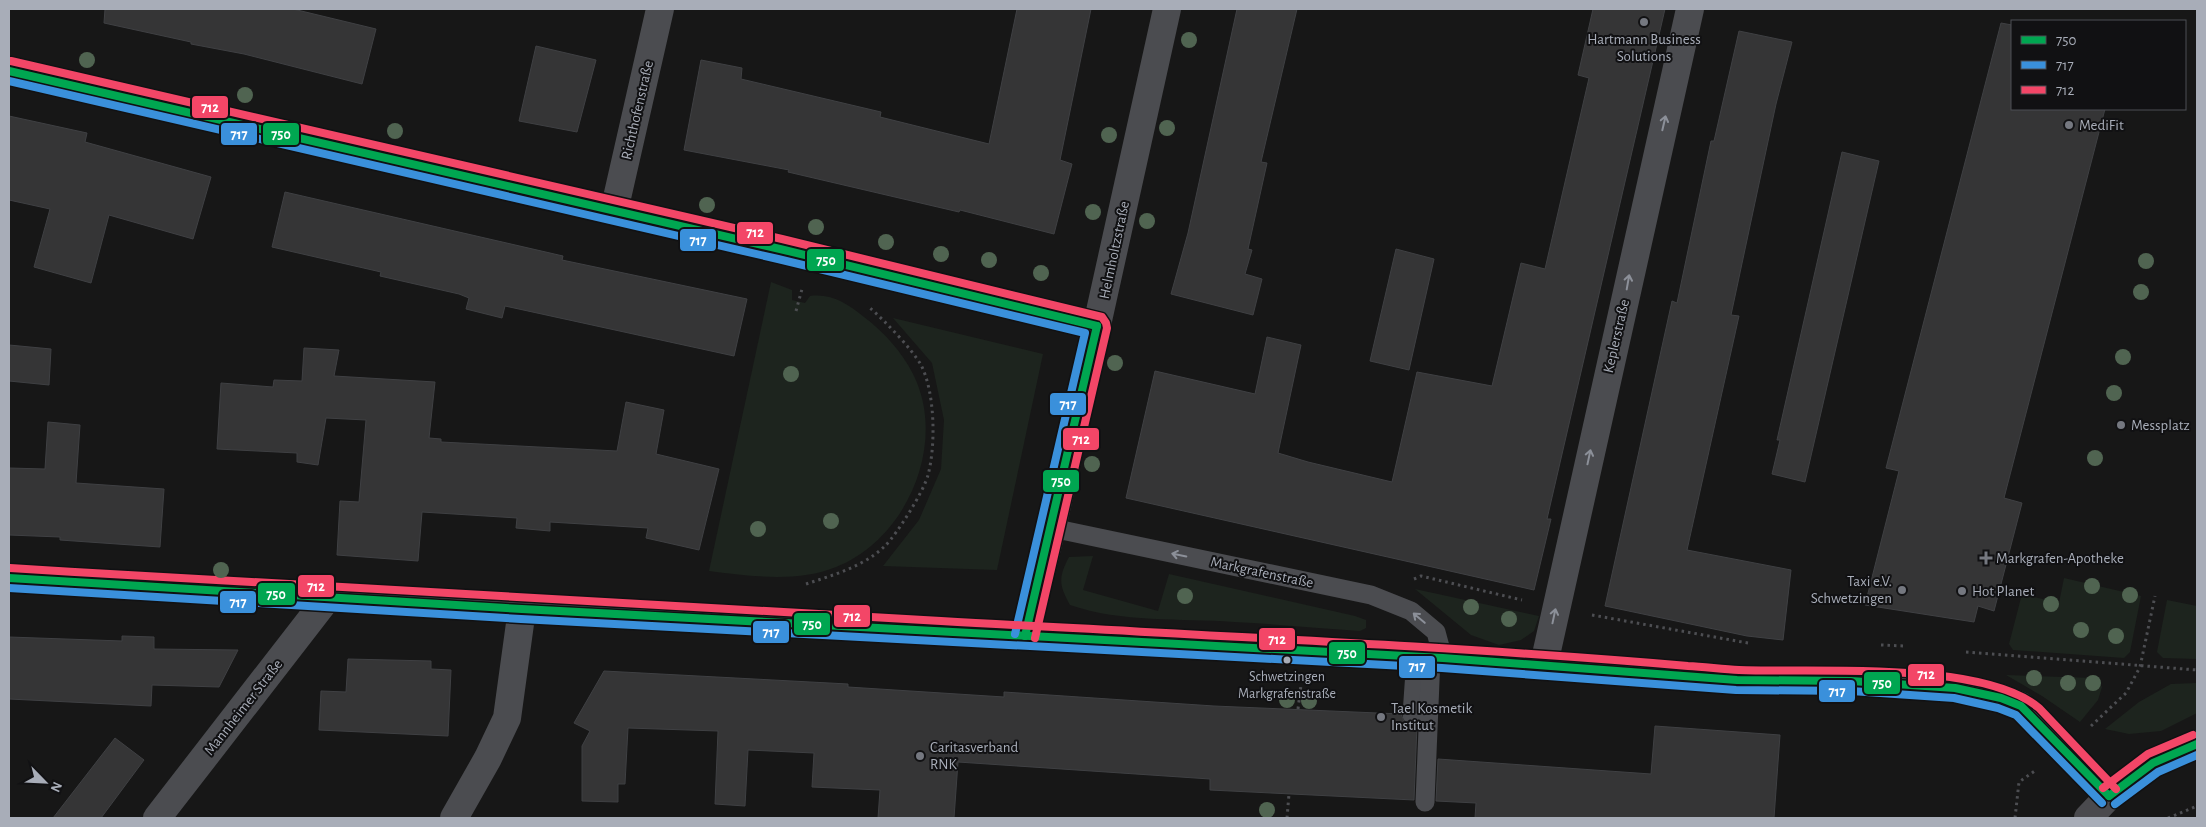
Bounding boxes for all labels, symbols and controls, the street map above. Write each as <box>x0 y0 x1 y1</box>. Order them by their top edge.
marker: Hartmann Business Solutions <box>1638 16 1650 28</box>
legend <box>2011 20 2186 110</box>
place label: Hartmann Business Solutions <box>1587 32 1701 64</box>
text: 750 <box>2056 33 2077 48</box>
text: 717 <box>2056 58 2074 73</box>
street label: Richthofenstraße <box>619 59 656 161</box>
text: 712 <box>2056 83 2074 98</box>
line badge: 712 <box>191 95 229 119</box>
text: 712 <box>201 101 219 115</box>
one-way arrow <box>1660 116 1669 132</box>
place label: MediFit <box>2079 118 2124 133</box>
marker: MediFit <box>2063 119 2075 131</box>
line badge: 717 <box>220 122 258 146</box>
line badge: 750 <box>262 122 300 146</box>
text: 717 <box>230 128 248 142</box>
text: 750 <box>271 128 291 142</box>
street label: Helmholtzstraße <box>1097 200 1132 300</box>
line badge: 712 <box>736 221 774 245</box>
text: 712 <box>746 226 764 240</box>
line badge: 717 <box>679 228 717 252</box>
text: 717 <box>689 234 707 248</box>
line badge: 750 <box>806 248 845 272</box>
text: 750 <box>816 254 836 268</box>
one-way arrow <box>1624 274 1634 290</box>
street label: Keplerstraße <box>1601 298 1632 374</box>
line badge: 717 <box>1049 392 1087 416</box>
text: 717 <box>1059 398 1077 412</box>
place label: Messplatz <box>2131 418 2190 433</box>
marker: Messplatz <box>2115 419 2127 431</box>
line badge: 712 <box>1062 427 1100 451</box>
text: 712 <box>1072 433 1090 447</box>
one-way arrow <box>1584 450 1594 466</box>
line badge: 750 <box>1042 469 1080 493</box>
text: 750 <box>1051 475 1071 489</box>
one-way arrow <box>1171 549 1187 559</box>
place label: Markgrafen-Apotheke <box>1996 551 2124 566</box>
marker: Markgrafen-Apotheke <box>1980 552 1992 564</box>
street label: Markgrafenstraße <box>1209 554 1315 591</box>
line badge: 712 <box>297 574 335 598</box>
place label: Taxi e.V. Schwetzingen <box>1811 574 1892 606</box>
text: 712 <box>307 580 325 594</box>
line badge: 750 <box>257 582 296 606</box>
marker: Taxi e.V. Schwetzingen <box>1896 584 1908 596</box>
place label: Hot Planet <box>1972 584 2035 599</box>
marker: Hot Planet <box>1956 585 1968 597</box>
text: 750 <box>266 588 286 602</box>
line badge: 717 <box>219 590 257 614</box>
text: 717 <box>229 596 247 610</box>
line badge: 712 <box>833 604 871 628</box>
one-way arrow <box>1549 609 1559 625</box>
text: 712 <box>843 610 861 624</box>
line badge: 750 <box>793 612 831 636</box>
one-way arrow <box>1413 613 1426 624</box>
text: 750 <box>802 618 822 632</box>
line badge: 717 <box>752 620 790 644</box>
text: 717 <box>762 626 780 640</box>
line badge: 712 <box>1258 627 1296 651</box>
text: 712 <box>1268 633 1286 647</box>
line badge: 750 <box>1328 641 1366 665</box>
text: 750 <box>1337 647 1357 661</box>
marker: Schwetzingen Markgrafenstraße <box>1282 655 1292 665</box>
line badge: 717 <box>1398 655 1436 679</box>
street label: Mannheimer Straße <box>201 656 285 758</box>
text: 717 <box>1408 660 1426 674</box>
line badge: 712 <box>1907 663 1945 687</box>
text: 712 <box>1917 668 1935 682</box>
place label: Schwetzingen Markgrafenstraße <box>1238 670 1336 701</box>
line badge: 750 <box>1863 671 1901 695</box>
text: 750 <box>1872 677 1892 691</box>
line badge: 717 <box>1818 679 1856 703</box>
text: 717 <box>1828 685 1846 699</box>
place label: Tael Kosmetik Institut <box>1391 701 1472 733</box>
marker: Tael Kosmetik Institut <box>1375 711 1387 723</box>
place label: Caritasverband RNK <box>930 740 1018 772</box>
marker: Caritasverband RNK <box>914 750 926 762</box>
north arrow <box>20 757 70 807</box>
text: N <box>48 780 64 794</box>

